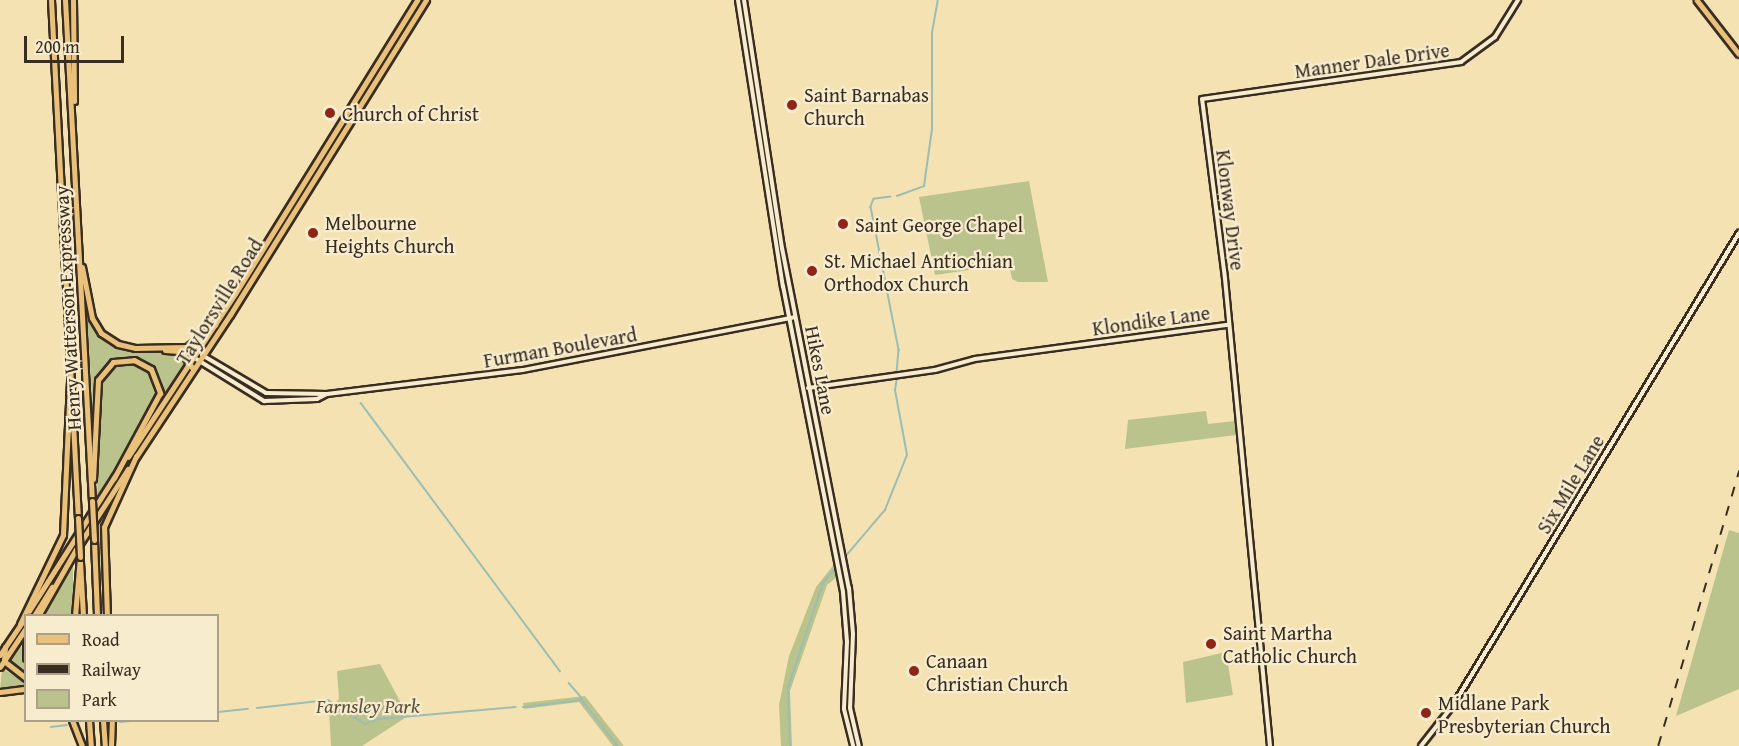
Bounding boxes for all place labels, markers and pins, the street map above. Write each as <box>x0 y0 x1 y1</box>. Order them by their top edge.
place label: Saint Barnabas Church <box>804 82 929 129</box>
marker: Saint Barnabas Church <box>785 98 799 112</box>
place label: Church of Christ <box>342 101 479 125</box>
marker: Church of Christ <box>323 106 337 120</box>
place label: Melbourne Heights Church <box>325 210 455 257</box>
place label: Saint George Chapel <box>855 212 1023 236</box>
marker: Saint George Chapel <box>836 217 850 231</box>
marker: Melbourne Heights Church <box>306 226 320 240</box>
place label: St. Michael Antiochian Orthodox Church <box>824 248 1013 295</box>
marker: St. Michael Antiochian Orthodox Church <box>805 264 819 278</box>
place label: Saint Martha Catholic Church <box>1223 620 1357 667</box>
marker: Saint Martha Catholic Church <box>1204 637 1218 651</box>
place label: Canaan Christian Church <box>926 648 1068 695</box>
marker: Canaan Christian Church <box>907 664 921 678</box>
place label: Midlane Park Presbyterian Church <box>1438 690 1610 737</box>
marker: Midlane Park Presbyterian Church <box>1419 706 1433 720</box>

